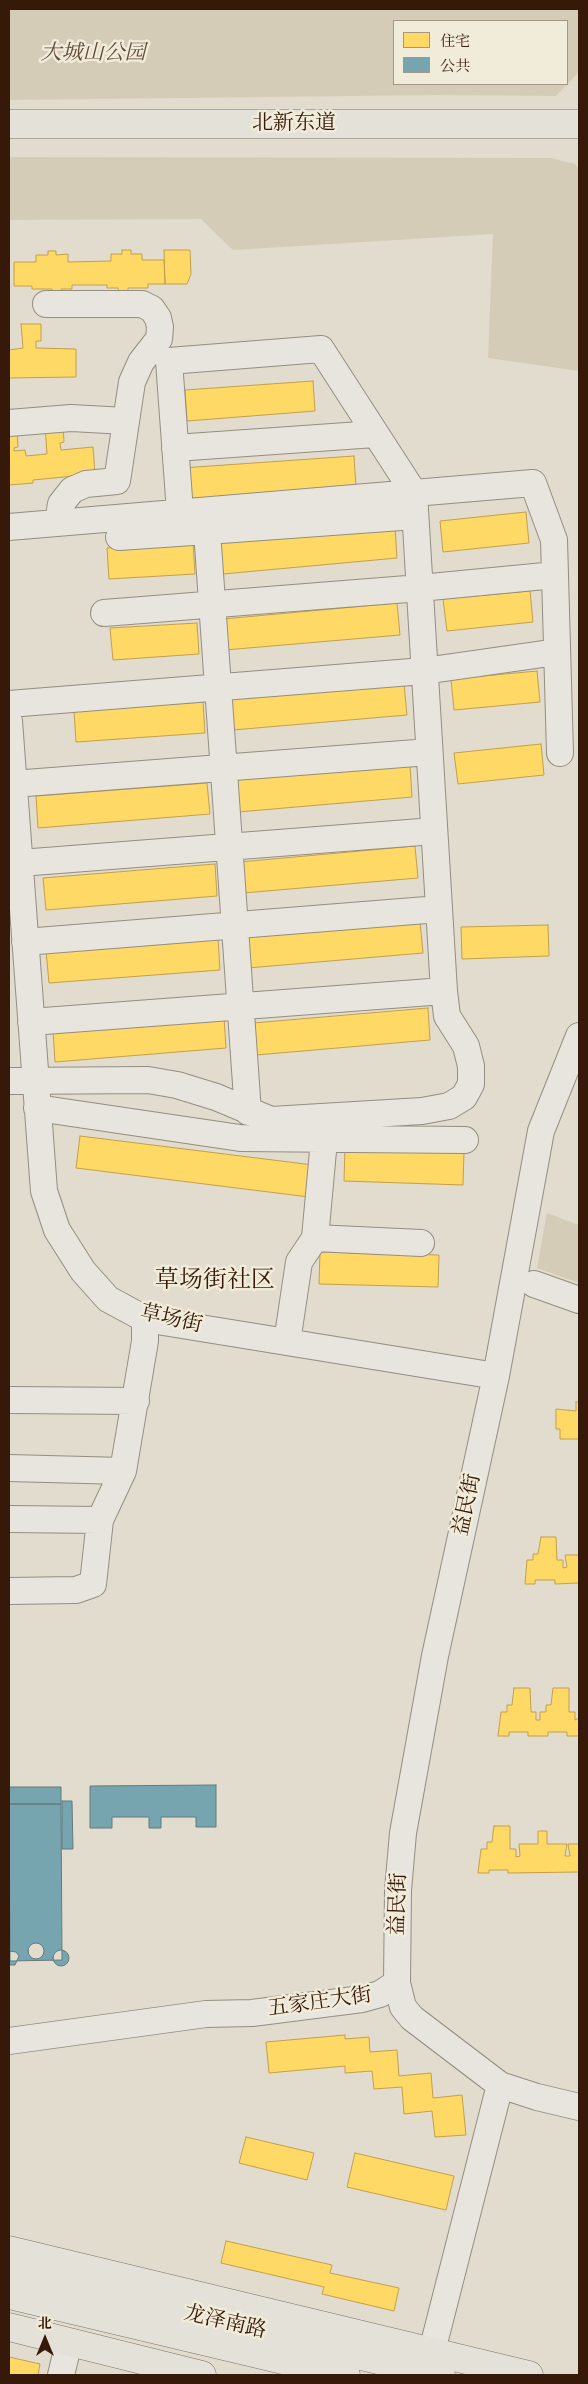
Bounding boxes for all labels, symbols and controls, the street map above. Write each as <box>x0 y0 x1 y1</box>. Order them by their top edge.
legend <box>393 20 568 85</box>
text: 住宅 <box>440 31 470 51</box>
park label: 大城山公园 <box>41 41 145 67</box>
text: 公共 <box>440 56 470 76</box>
street label: 北新东道 <box>252 111 336 137</box>
district label: 草场街社区 <box>155 1267 275 1295</box>
street label: 草场街 <box>137 1301 205 1339</box>
street label: 益民街 <box>449 1472 487 1538</box>
street label: 益民街 <box>385 1872 413 1936</box>
street label: 五家庄大街 <box>266 1983 374 2023</box>
street label: 龙泽南路 <box>181 2301 269 2345</box>
north arrow <box>20 2314 70 2364</box>
text: 北 <box>38 2314 52 2333</box>

